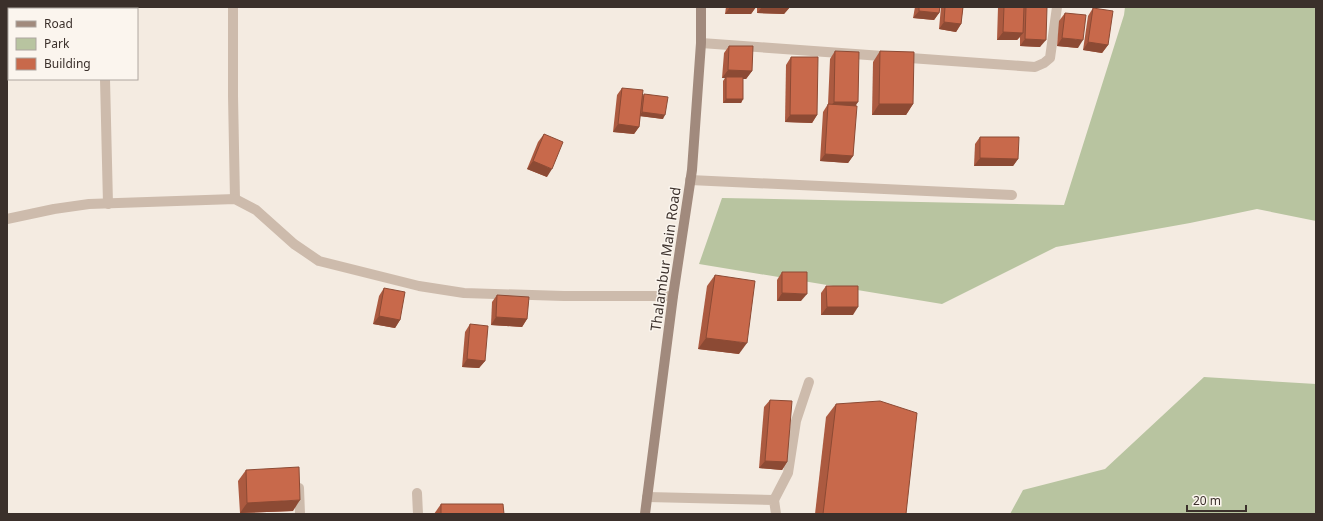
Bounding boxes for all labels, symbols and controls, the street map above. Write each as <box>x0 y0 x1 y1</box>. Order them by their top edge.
legend <box>8 8 138 80</box>
text: Road <box>44 15 73 32</box>
text: Park <box>44 35 70 52</box>
text: Building <box>44 55 91 72</box>
street label: Thalambur Main Road <box>645 186 685 332</box>
scale bar <box>1187 487 1246 513</box>
text: 20 m <box>1193 492 1221 509</box>

